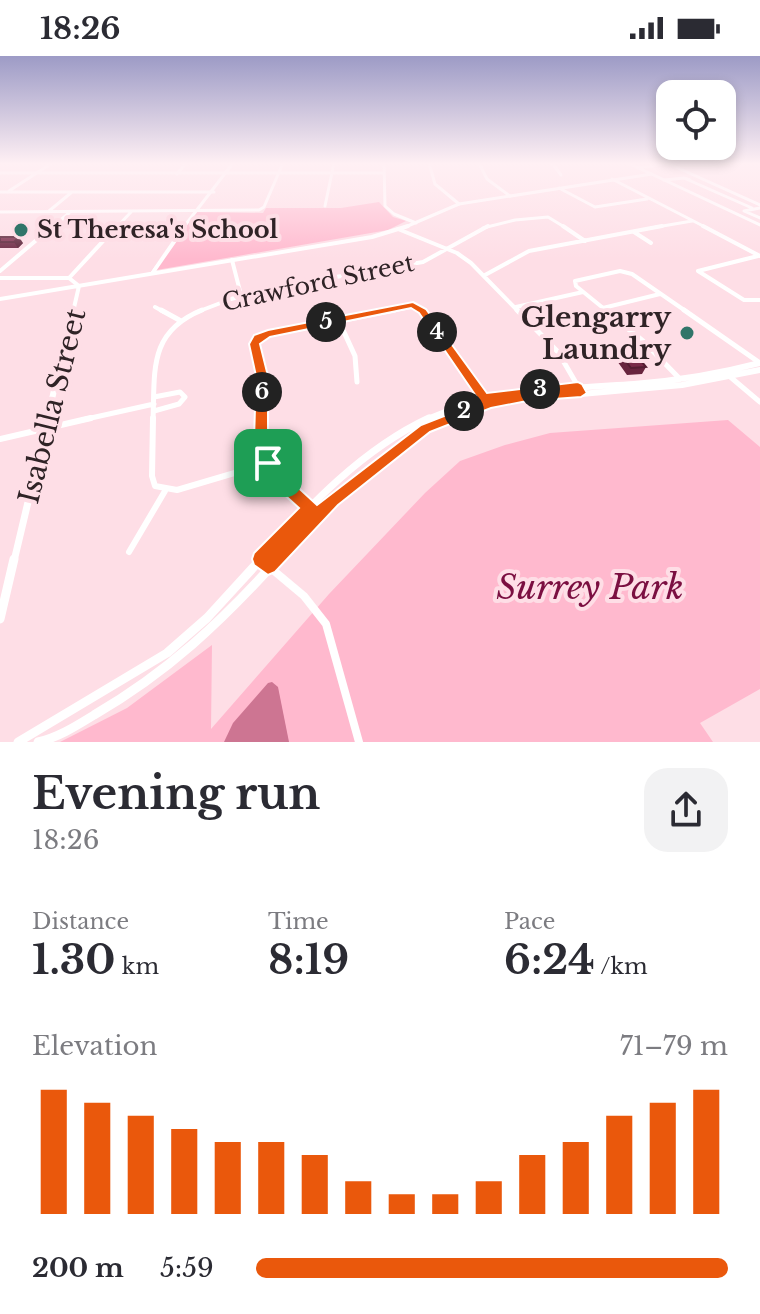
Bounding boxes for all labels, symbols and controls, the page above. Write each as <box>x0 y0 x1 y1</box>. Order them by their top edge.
text: 18:26 <box>40 10 120 47</box>
map controls <box>656 80 736 160</box>
button: locate <box>656 80 736 160</box>
place label: St Theresa's School <box>37 215 279 244</box>
marker: St Theresa's School <box>12 221 30 239</box>
street label: Crawford Street <box>219 248 417 317</box>
place label: Glengarry Laundry <box>521 300 672 367</box>
pin: 5 <box>306 302 346 342</box>
street label: Isabella Street <box>11 305 94 507</box>
text: 5 <box>319 308 333 335</box>
pin: 4 <box>417 312 457 352</box>
text: 4 <box>430 318 444 345</box>
marker: Glengarry Laundry <box>678 324 696 342</box>
pin: 3 <box>520 369 560 409</box>
pin: 6 <box>242 372 282 412</box>
text: 3 <box>533 375 547 402</box>
text: 6 <box>255 378 269 405</box>
pin: 2 <box>444 391 484 431</box>
text: 2 <box>457 397 471 424</box>
pin <box>234 429 302 497</box>
icon: arrive <box>246 441 290 485</box>
park label: Surrey Park <box>496 566 684 608</box>
text: Evening run <box>32 766 320 821</box>
button: share <box>644 768 728 852</box>
text: 18:26 <box>32 824 100 856</box>
text: Distance <box>32 908 129 935</box>
text: Time <box>268 908 329 935</box>
text: Pace <box>504 908 555 935</box>
text: 1.30 <box>32 935 116 985</box>
text: 8:19 <box>268 935 349 985</box>
text: 6:24 <box>504 935 595 985</box>
text: km <box>116 953 159 980</box>
text: /km <box>595 953 648 980</box>
text: Elevation <box>32 1030 158 1062</box>
text: 71–79 m <box>620 1030 728 1062</box>
text: 200 m <box>32 1252 124 1284</box>
text: 5:59 <box>160 1252 214 1284</box>

